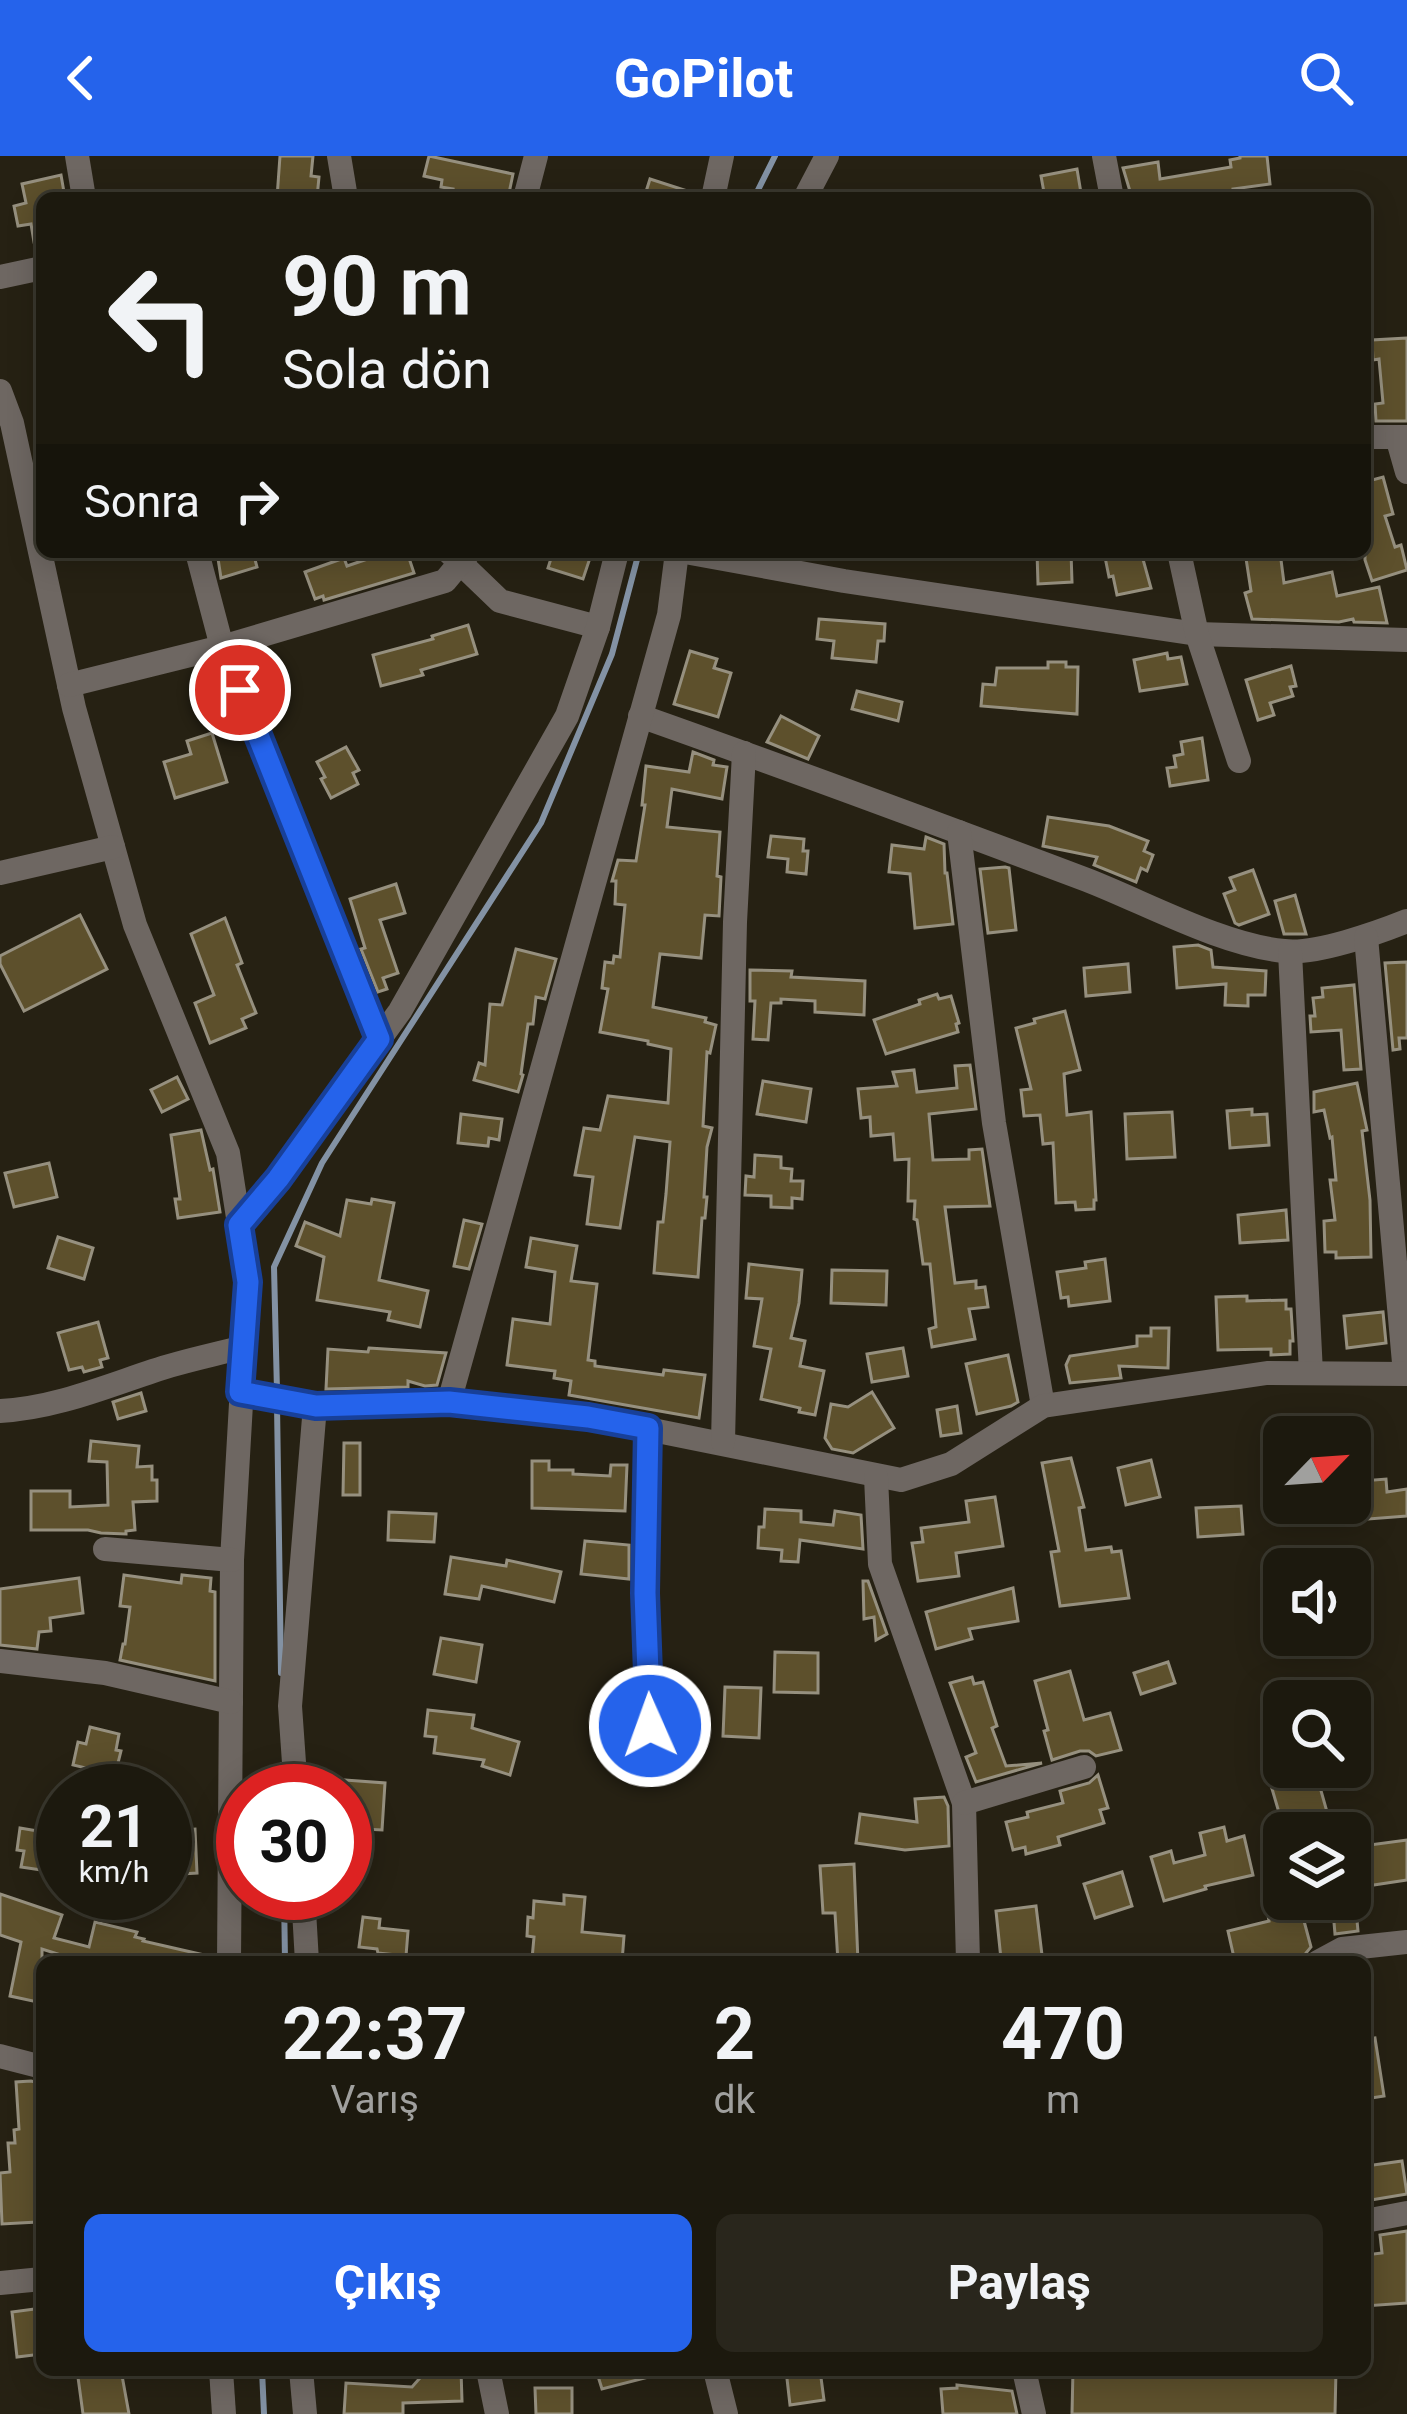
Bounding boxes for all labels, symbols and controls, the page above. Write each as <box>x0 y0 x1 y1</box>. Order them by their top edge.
icon: back <box>48 45 114 111</box>
icon: search <box>1293 45 1359 111</box>
text: GoPilot <box>614 47 793 110</box>
text: 90 m <box>282 237 472 336</box>
icon: left <box>84 240 240 396</box>
text: Sola dön <box>282 338 492 401</box>
icon: right <box>224 468 290 534</box>
text: Sonra <box>84 475 200 528</box>
pin <box>189 639 291 741</box>
icon: arrive <box>207 657 273 723</box>
north arrow <box>1263 1416 1371 1524</box>
map controls <box>1263 1416 1371 1920</box>
button: sound <box>1263 1548 1371 1656</box>
position arrow <box>587 1663 713 1789</box>
button: search <box>1263 1680 1371 1788</box>
speed limit sign: 30 <box>216 1764 372 1920</box>
text: 21 <box>80 1791 148 1862</box>
button: layers <box>1263 1812 1371 1920</box>
text: km/h <box>79 1854 149 1889</box>
text: 22:37 <box>282 1992 467 2077</box>
text: 2 <box>714 1992 755 2077</box>
text: 470 <box>1001 1992 1125 2077</box>
text: Varış <box>331 2077 419 2123</box>
text: dk <box>713 2077 755 2123</box>
text: m <box>1046 2077 1080 2123</box>
button: Çıkış <box>84 2214 692 2352</box>
button: Paylaş <box>716 2214 1323 2352</box>

